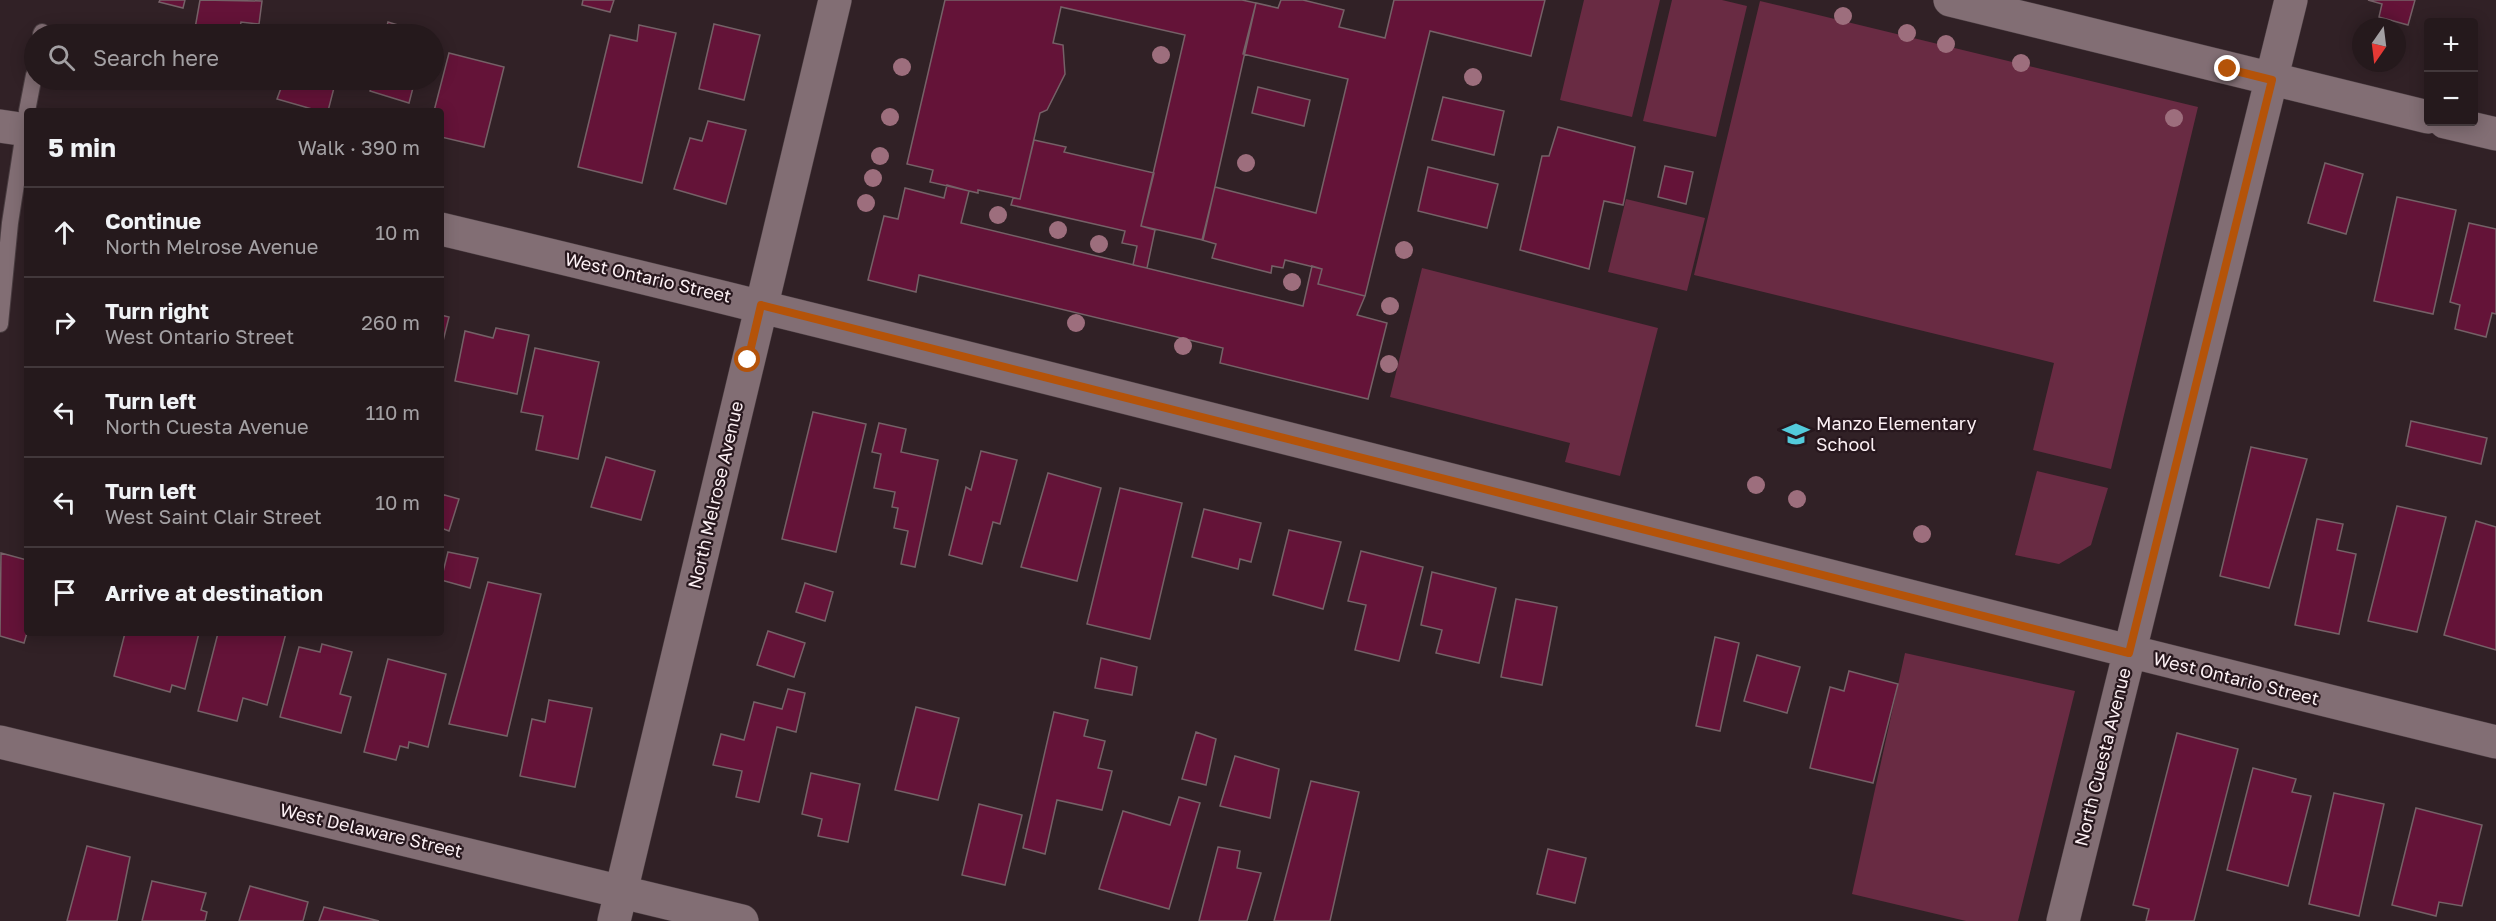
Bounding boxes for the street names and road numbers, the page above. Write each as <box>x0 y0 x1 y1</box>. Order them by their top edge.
street label: West Ontario Street <box>563 247 734 307</box>
street label: North Melrose Avenue <box>683 399 747 591</box>
street label: West Ontario Street <box>2151 647 2321 709</box>
street label: North Cuesta Avenue <box>2069 665 2135 848</box>
street label: West Delaware Street <box>278 798 465 862</box>

